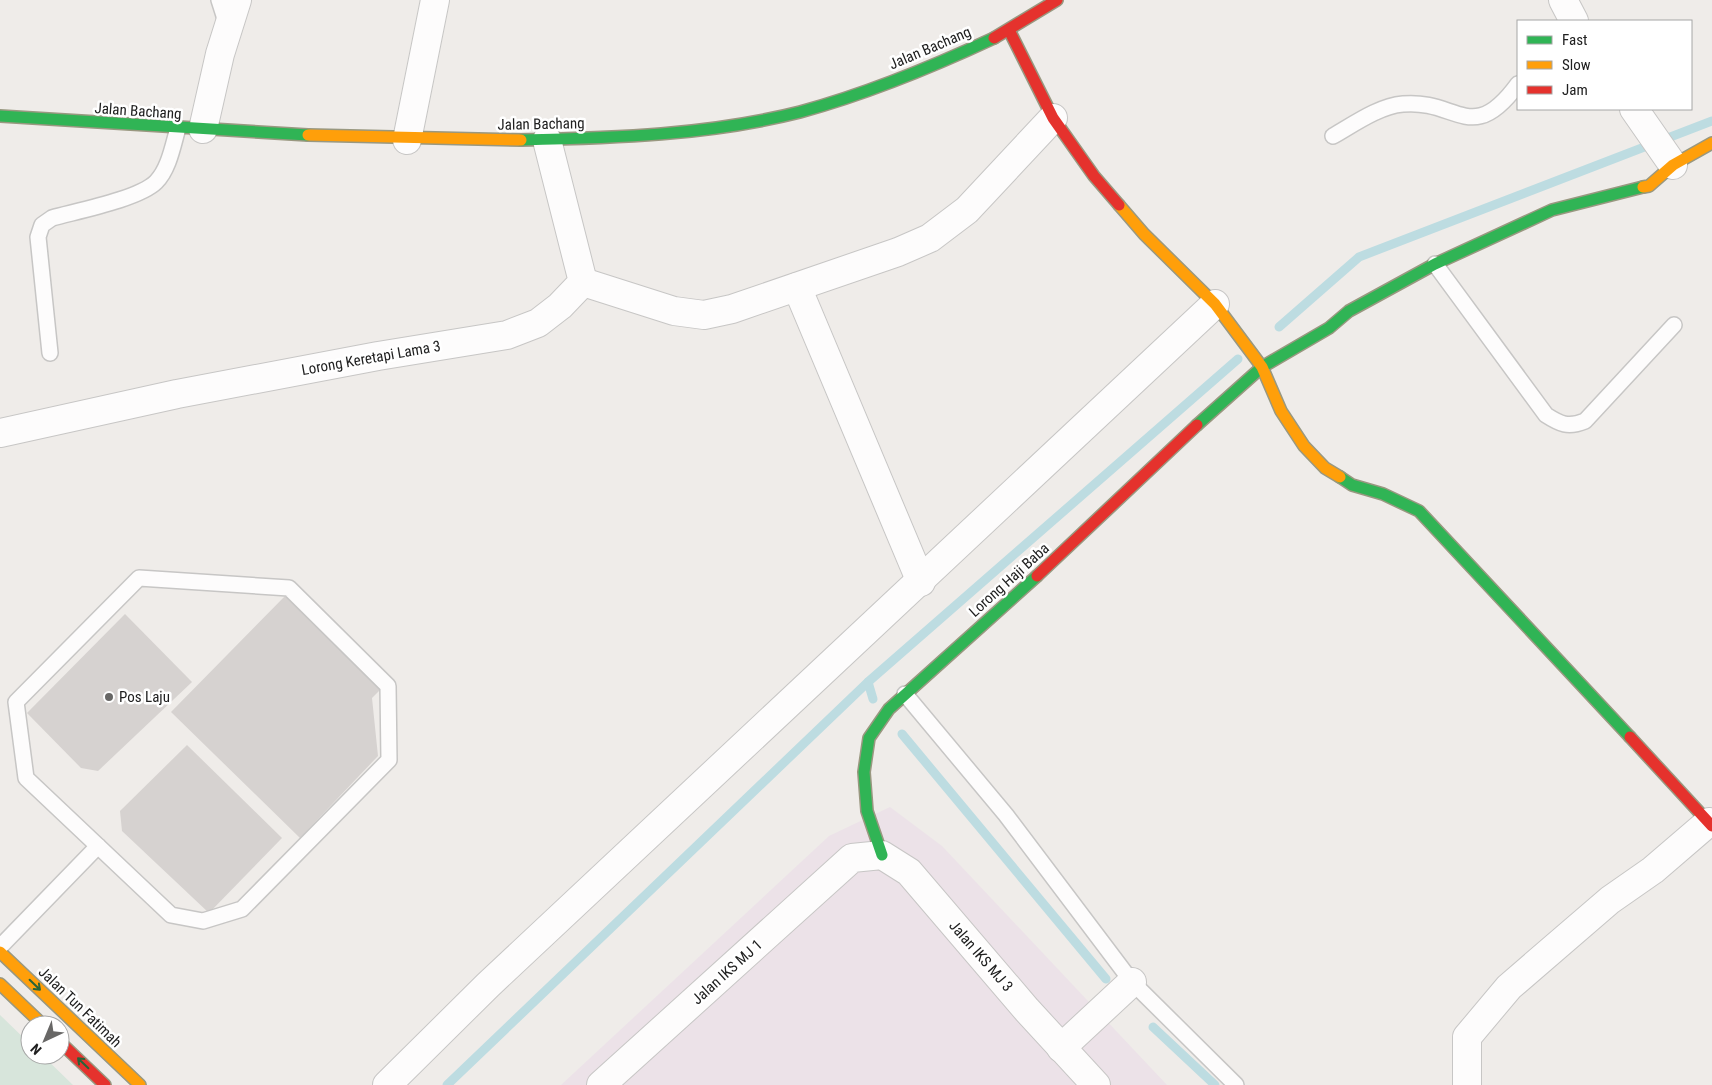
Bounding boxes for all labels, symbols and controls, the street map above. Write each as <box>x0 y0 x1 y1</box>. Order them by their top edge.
legend <box>1517 20 1692 110</box>
street label: Jalan Bachang <box>886 23 974 73</box>
text: Fast <box>1562 31 1587 49</box>
text: Slow <box>1562 56 1591 74</box>
text: Jam <box>1562 81 1588 99</box>
street label: Jalan Bachang <box>94 99 182 123</box>
street label: Jalan Bachang <box>497 114 585 134</box>
street label: Lorong Keretapi Lama 3 <box>300 337 442 379</box>
street label: Lorong Haji Baba <box>965 539 1053 621</box>
place label: Pos Laju <box>119 688 170 706</box>
marker: Pos Laju <box>103 691 115 703</box>
street label: Jalan IKS MJ 3 <box>945 917 1017 995</box>
street label: Jalan IKS MJ 1 <box>688 936 766 1008</box>
street label: Jalan Tun Fatimah <box>35 963 125 1051</box>
one-way arrow <box>29 979 42 991</box>
north arrow <box>20 1015 70 1065</box>
text: N <box>27 1041 45 1058</box>
one-way arrow <box>76 1057 89 1069</box>

